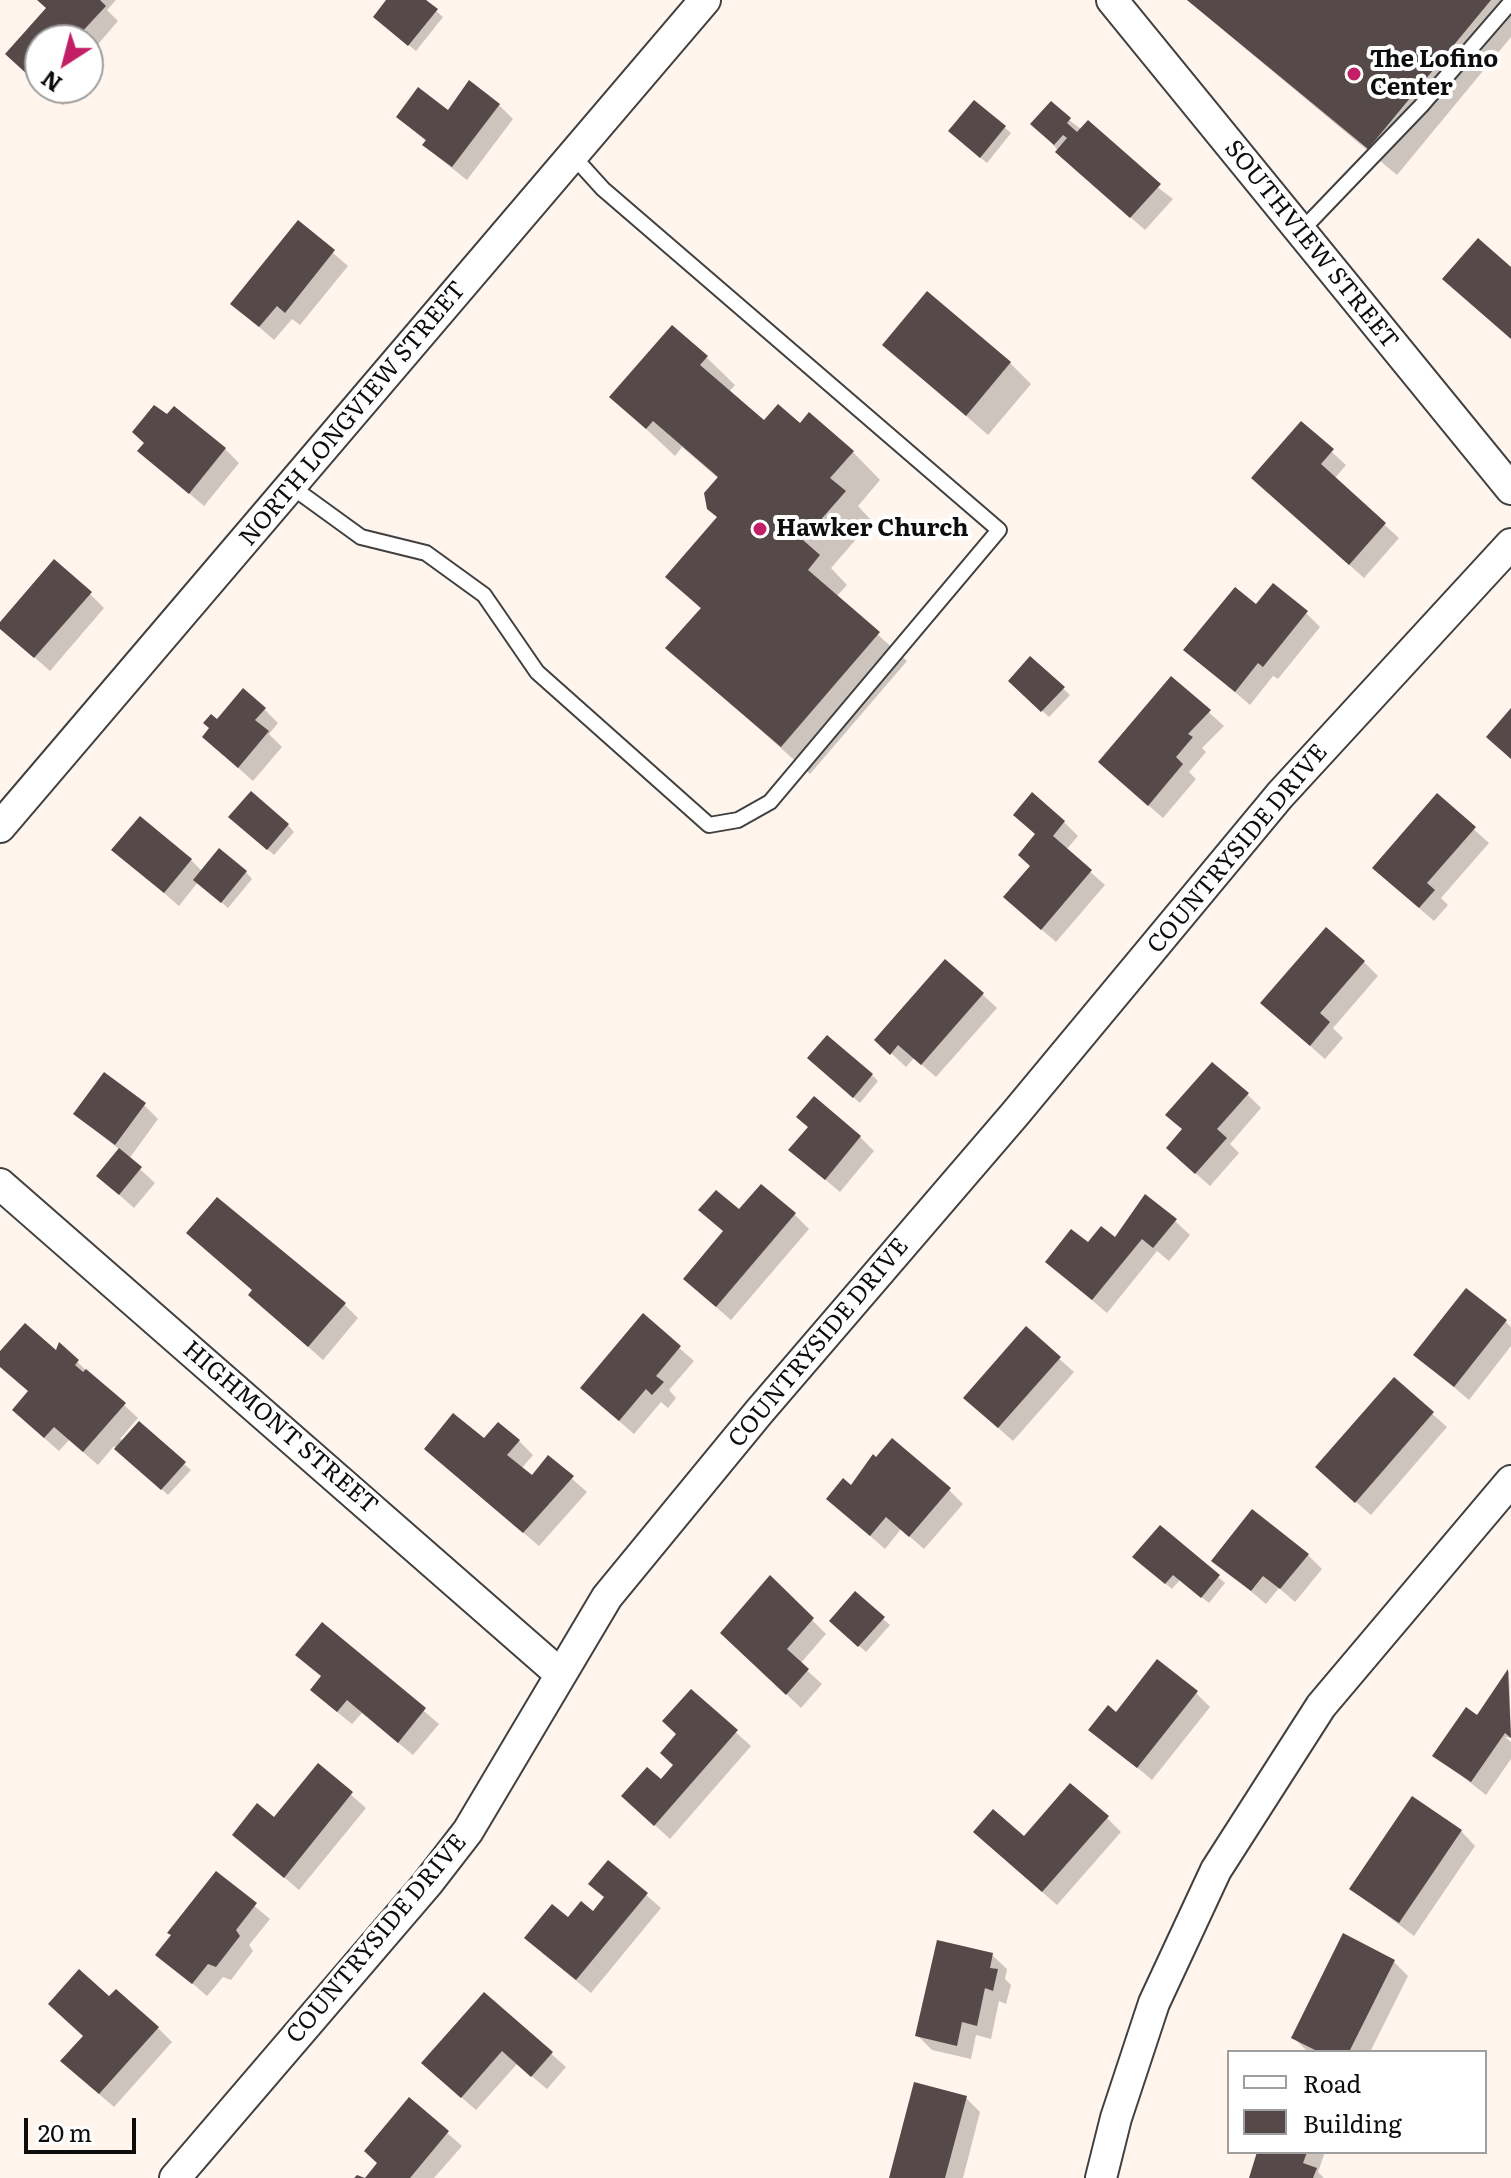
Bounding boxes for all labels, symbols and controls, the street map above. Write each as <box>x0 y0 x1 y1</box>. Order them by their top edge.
north arrow <box>24 24 104 104</box>
place label: The Lofino Center <box>1370 46 1498 102</box>
text: N <box>34 63 68 101</box>
marker: The Lofino Center <box>1345 65 1363 83</box>
street label: SOUTHVIEW STREET <box>1218 135 1404 355</box>
street label: NORTH LONGVIEW STREET <box>234 276 472 552</box>
place label: Hawker Church <box>776 515 969 543</box>
marker: Hawker Church <box>751 520 769 538</box>
street label: COUNTRYSIDE DRIVE <box>1142 738 1334 960</box>
street label: COUNTRYSIDE DRIVE <box>723 1232 915 1454</box>
street label: HIGHMONT STREET <box>177 1335 383 1521</box>
street label: COUNTRYSIDE DRIVE <box>281 1828 473 2050</box>
legend <box>1227 2050 1487 2154</box>
text: Road <box>1303 2065 1361 2100</box>
scale bar <box>28 2102 140 2152</box>
text: Building <box>1303 2105 1402 2140</box>
text: 20 m <box>38 2114 92 2149</box>

